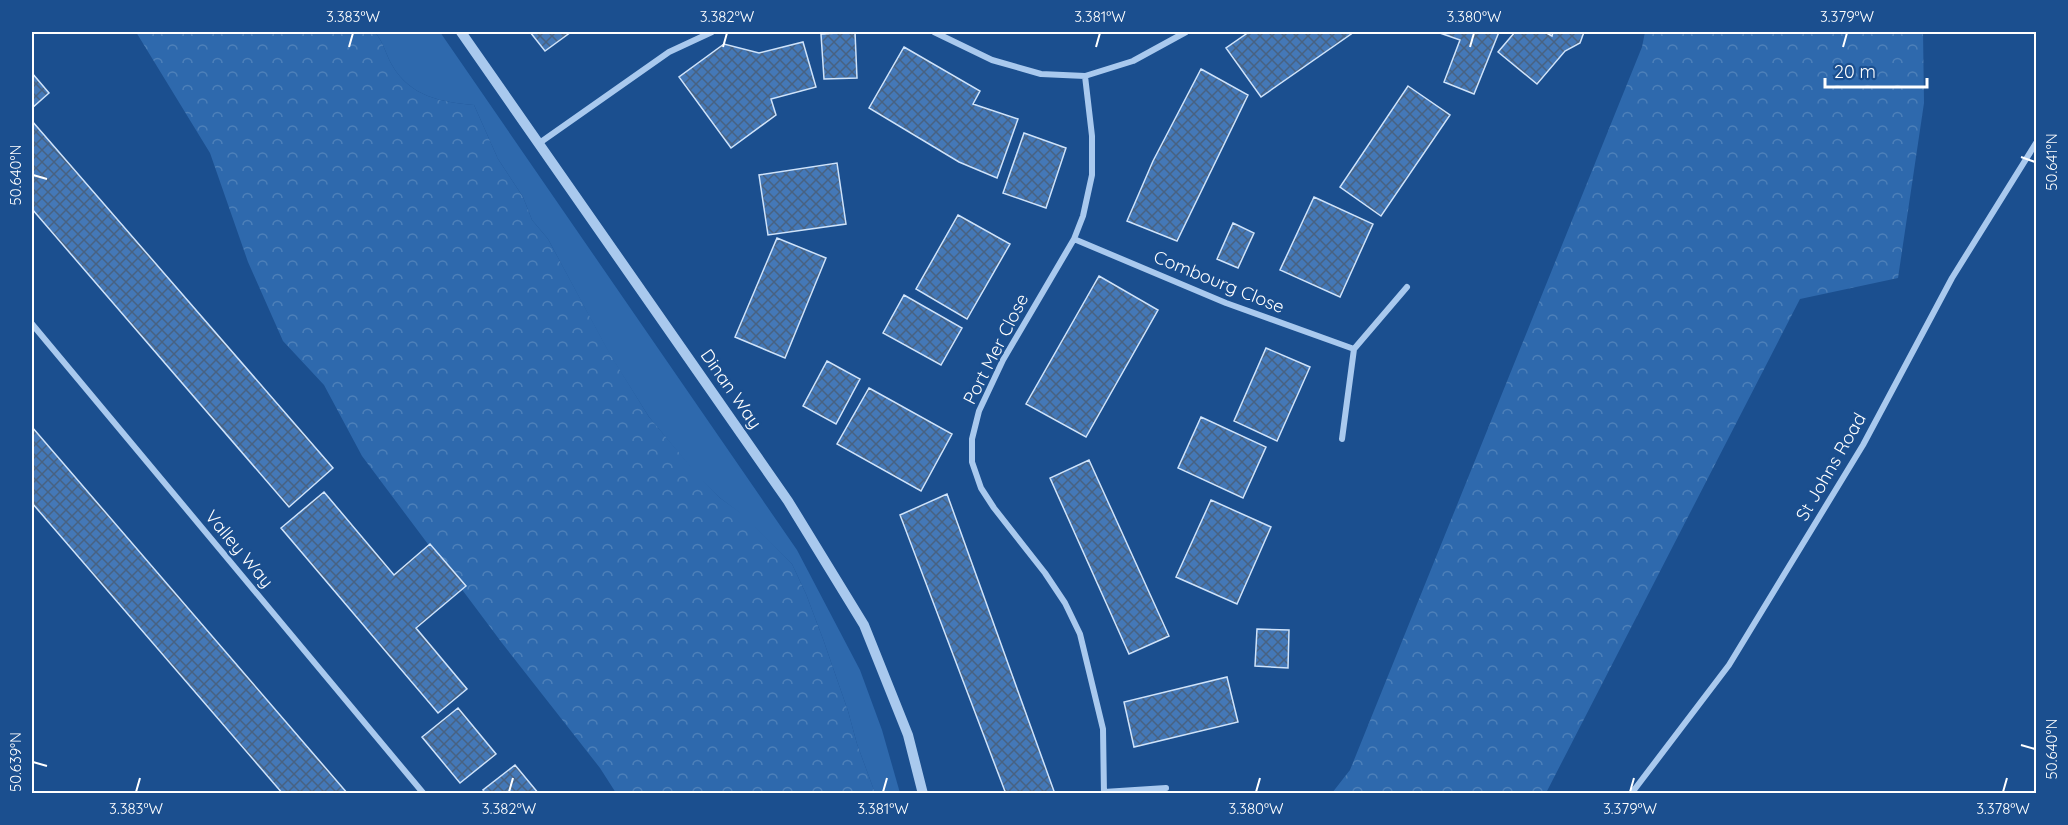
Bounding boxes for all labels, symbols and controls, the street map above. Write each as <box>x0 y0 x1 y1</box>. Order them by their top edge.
text: 3.383°W <box>326 7 380 26</box>
text: 3.382°W <box>700 7 755 26</box>
text: 3.381°W <box>1074 7 1126 26</box>
text: 3.380°W <box>1447 7 1502 26</box>
text: 3.379°W <box>1820 7 1874 26</box>
scale bar <box>1825 51 1927 89</box>
text: 20 m <box>1834 60 1876 83</box>
text: 50.641°N <box>2042 133 2061 191</box>
text: 50.640°N <box>6 145 25 205</box>
street label: Combourg Close <box>1150 245 1288 318</box>
street label: Port Mer Close <box>958 289 1033 408</box>
street label: Dinan Way <box>696 345 767 433</box>
street label: St Johns Road <box>1790 409 1871 525</box>
street label: Valley Way <box>200 505 279 592</box>
text: 50.640°N <box>2042 719 2061 779</box>
text: 50.639°N <box>6 732 25 792</box>
text: 3.383°W <box>109 799 163 818</box>
text: 3.382°W <box>482 799 537 818</box>
text: 3.381°W <box>857 799 909 818</box>
text: 3.380°W <box>1229 799 1284 818</box>
text: 3.379°W <box>1603 799 1657 818</box>
text: 3.378°W <box>1976 799 2030 818</box>

